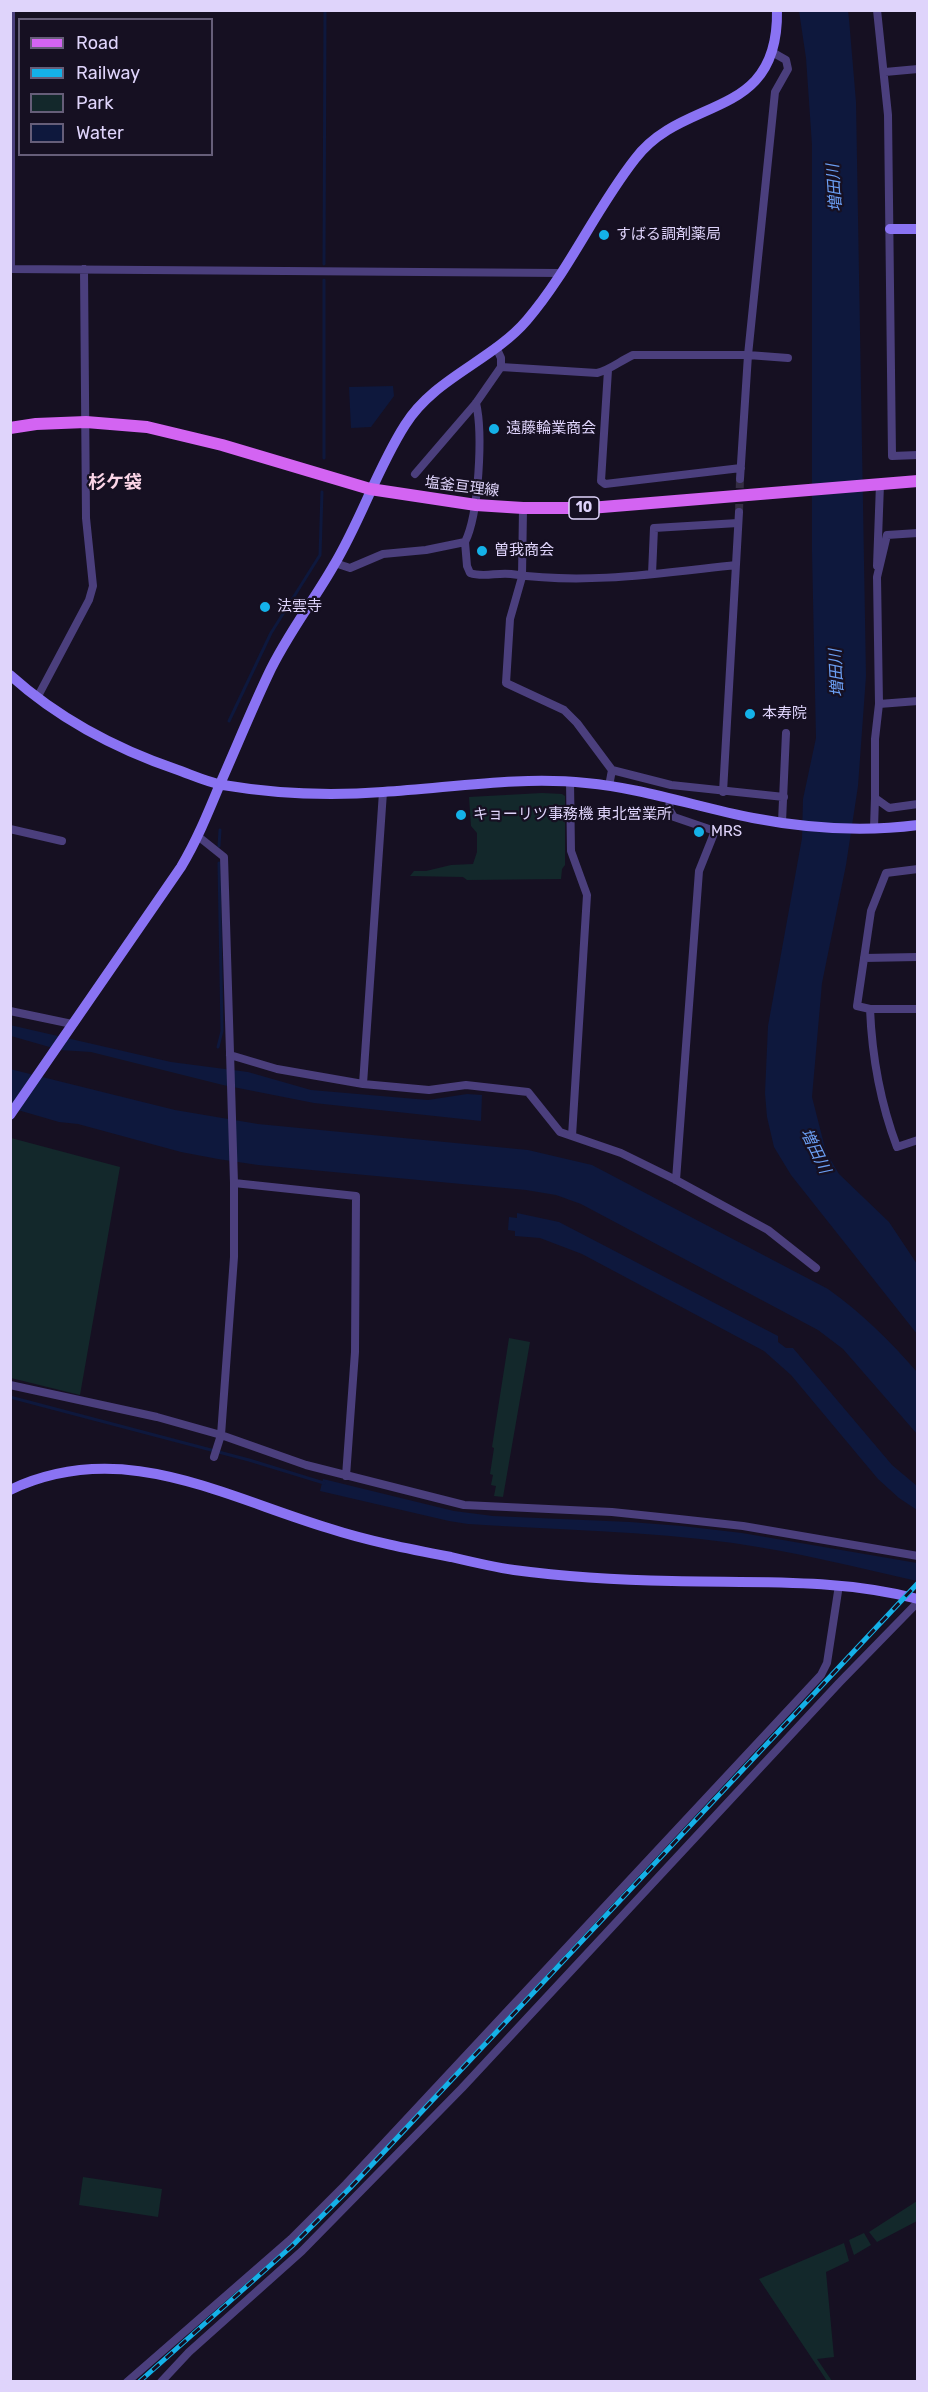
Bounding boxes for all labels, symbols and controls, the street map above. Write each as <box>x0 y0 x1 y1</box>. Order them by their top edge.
legend <box>18 18 213 156</box>
text: Road <box>76 32 119 54</box>
text: Railway <box>76 62 140 84</box>
text: Park <box>76 92 113 114</box>
text: Water <box>76 122 124 144</box>
water label: 増田川 <box>824 163 846 213</box>
place label: すばる調剤薬局 <box>616 226 721 244</box>
marker: すばる調剤薬局 <box>597 228 611 242</box>
place label: 遠藤輪業商会 <box>506 420 596 438</box>
marker: 遠藤輪業商会 <box>487 422 501 436</box>
district label: 杉ケ袋 <box>88 472 142 494</box>
street label: 塩釜亘理線 <box>424 473 500 501</box>
road number: 10 <box>569 497 599 519</box>
place label: 曽我商会 <box>494 542 554 560</box>
marker: 曽我商会 <box>475 544 489 558</box>
place label: 法雲寺 <box>277 598 322 616</box>
marker: 法雲寺 <box>258 600 272 614</box>
water label: 増田川 <box>826 649 848 697</box>
place label: 本寿院 <box>762 705 807 723</box>
marker: 本寿院 <box>743 707 757 721</box>
place label: キョーリツ事務機 東北営業所 <box>473 806 672 824</box>
marker: キョーリツ事務機 東北営業所 <box>454 808 468 822</box>
place label: MRS <box>711 823 742 841</box>
marker: MRS <box>692 825 706 839</box>
water label: 増田川 <box>796 1125 834 1177</box>

